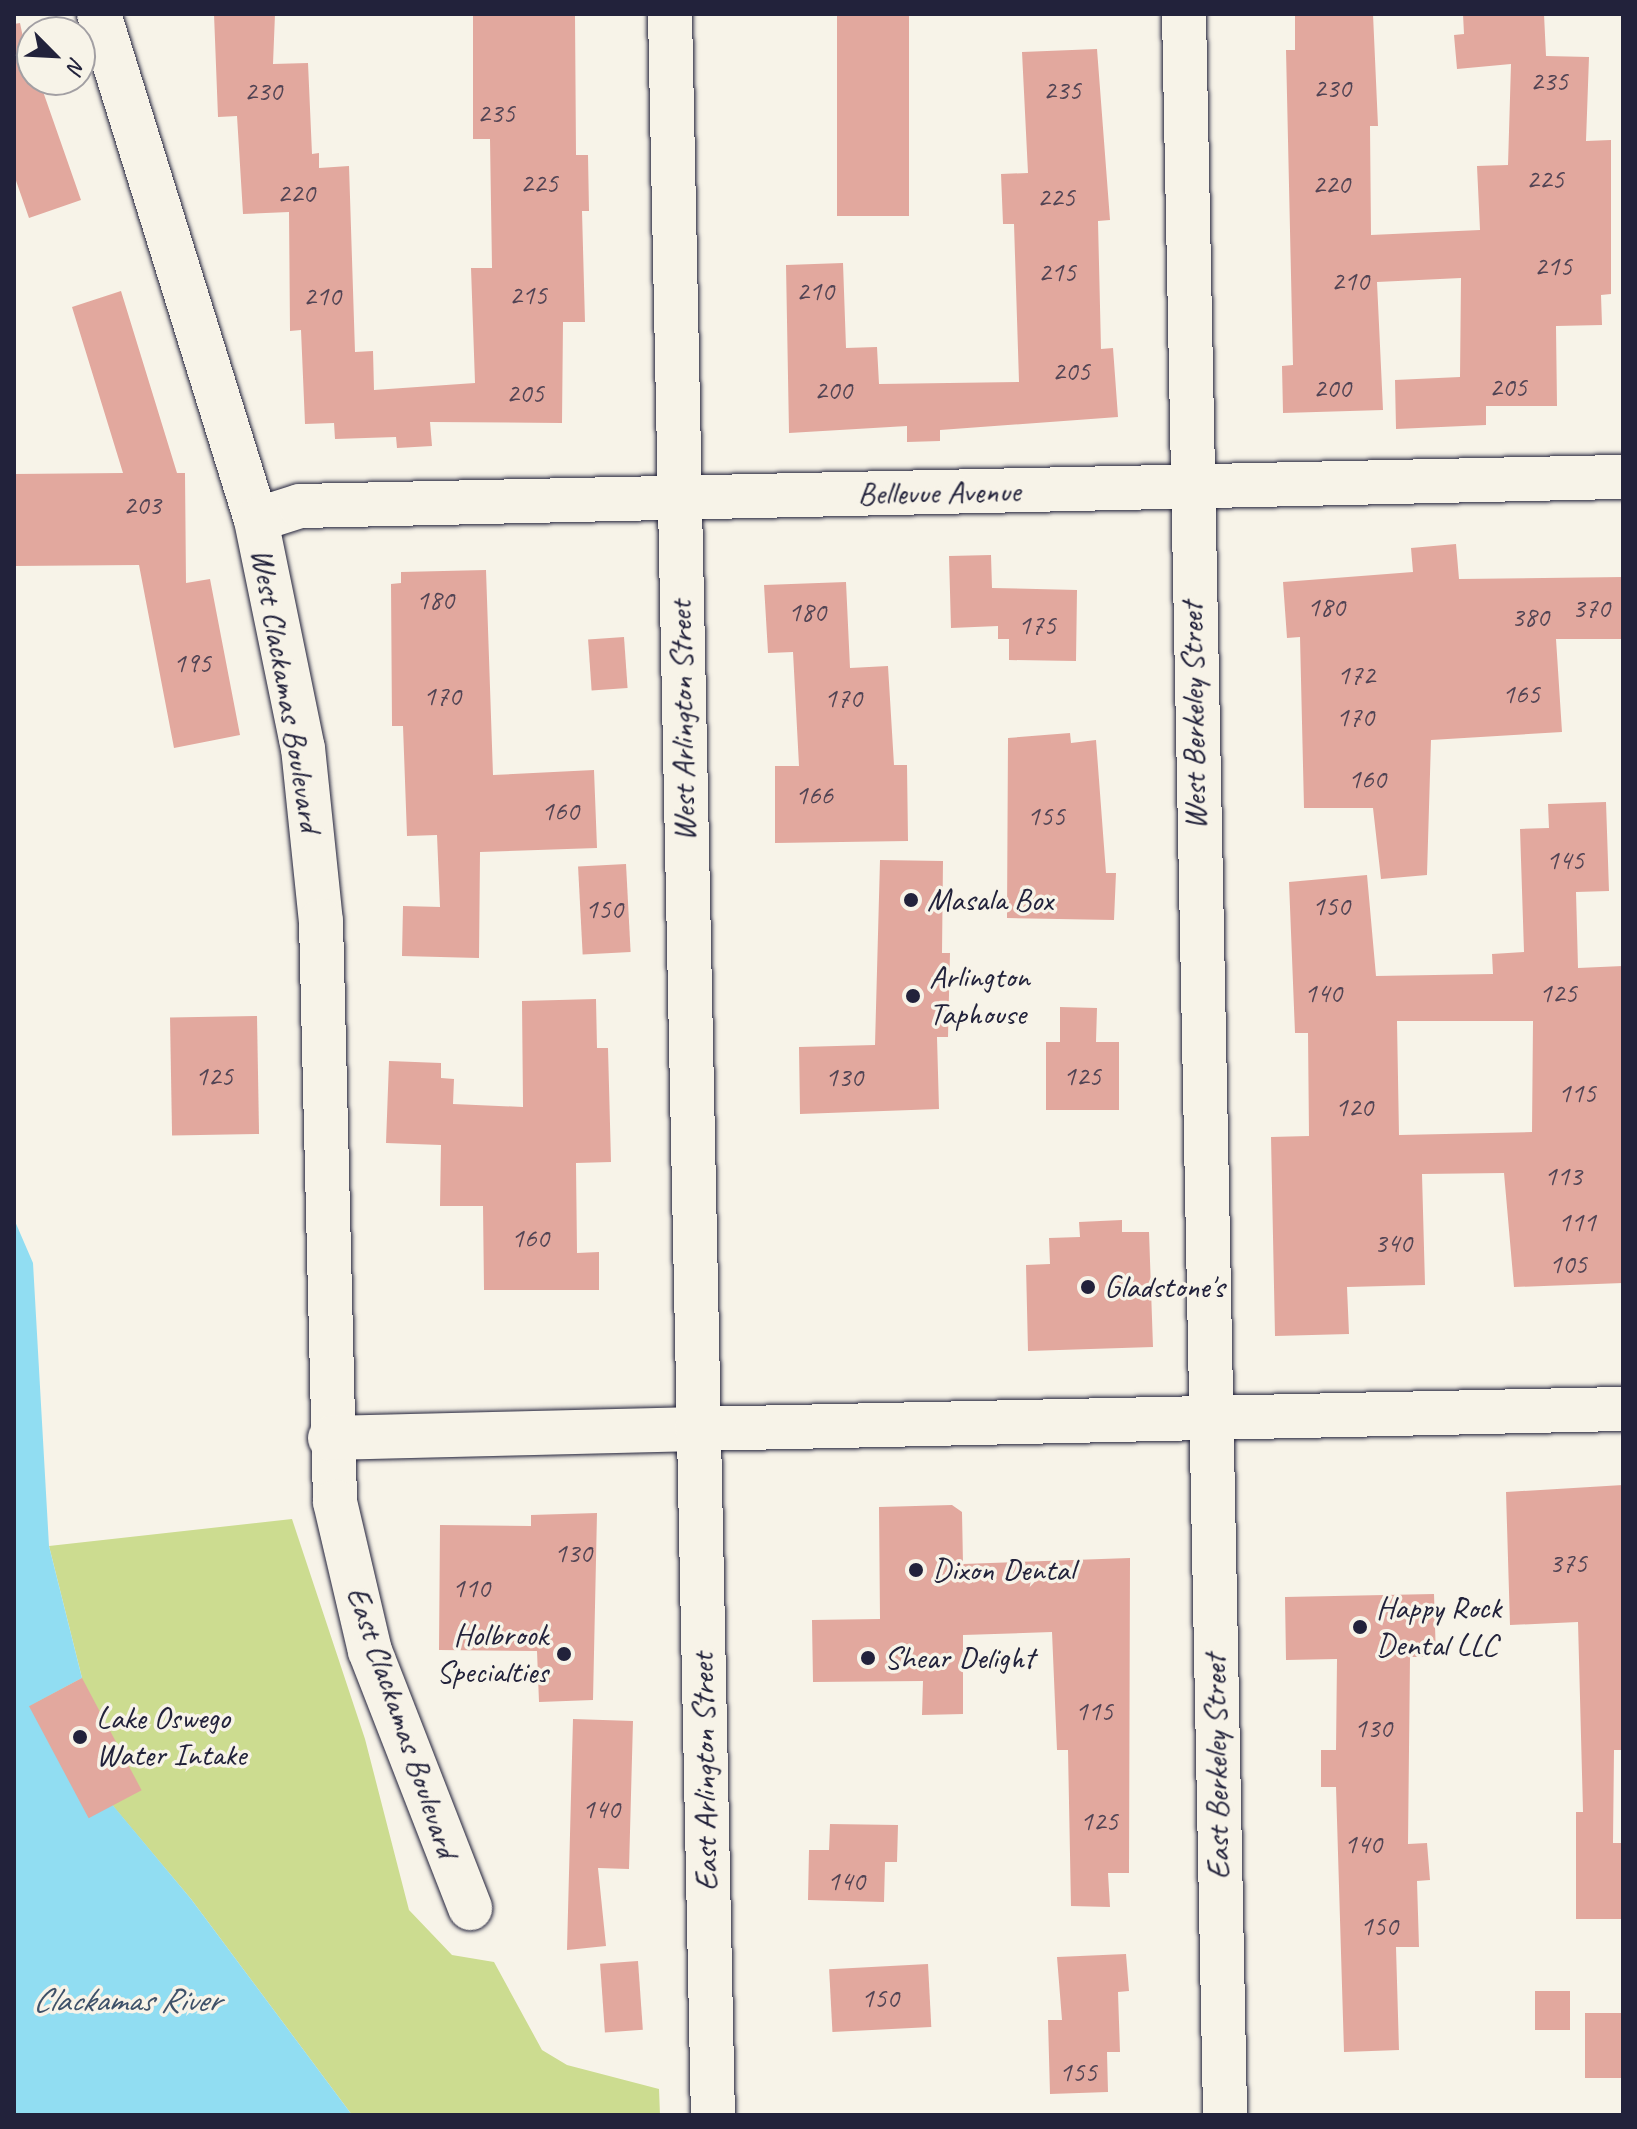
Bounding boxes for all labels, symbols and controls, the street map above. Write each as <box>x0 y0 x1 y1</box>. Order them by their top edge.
north arrow <box>16 16 96 96</box>
text: N <box>61 53 92 77</box>
house number: 235 <box>1530 64 1568 98</box>
house number: 230 <box>1313 71 1351 105</box>
house number: 235 <box>1043 73 1081 107</box>
house number: 230 <box>244 74 282 108</box>
house number: 235 <box>477 96 515 130</box>
house number: 225 <box>1526 162 1564 196</box>
house number: 225 <box>520 166 558 200</box>
house number: 220 <box>1312 167 1350 201</box>
house number: 220 <box>277 176 315 210</box>
house number: 225 <box>1037 180 1075 214</box>
house number: 215 <box>1534 249 1572 283</box>
house number: 215 <box>1038 255 1076 289</box>
house number: 210 <box>1331 264 1369 298</box>
house number: 210 <box>796 274 834 308</box>
house number: 215 <box>509 278 547 312</box>
house number: 210 <box>303 279 341 313</box>
house number: 205 <box>1052 354 1090 388</box>
house number: 205 <box>1489 370 1527 404</box>
house number: 200 <box>1313 371 1351 405</box>
house number: 200 <box>814 373 852 407</box>
house number: 205 <box>506 376 544 410</box>
street label: Bellevue Avenue <box>857 472 1021 514</box>
house number: 203 <box>123 488 161 522</box>
street label: West Clackamas Boulevard <box>242 545 330 835</box>
house number: 180 <box>416 583 454 617</box>
house number: 180 <box>1307 590 1345 624</box>
house number: 370 <box>1572 591 1610 625</box>
house number: 180 <box>788 595 826 629</box>
street label: West Arlington Street <box>662 600 704 842</box>
house number: 380 <box>1511 600 1549 634</box>
street label: West Berkeley Street <box>1173 602 1215 830</box>
house number: 175 <box>1018 608 1056 642</box>
house number: 195 <box>173 646 211 680</box>
house number: 172 <box>1337 658 1375 692</box>
house number: 165 <box>1502 677 1540 711</box>
house number: 170 <box>423 679 461 713</box>
house number: 170 <box>824 681 862 715</box>
house number: 170 <box>1336 700 1374 734</box>
house number: 160 <box>1348 762 1386 796</box>
house number: 166 <box>795 778 833 812</box>
house number: 160 <box>541 794 579 828</box>
house number: 155 <box>1027 799 1065 833</box>
house number: 145 <box>1546 843 1584 877</box>
place label: Masala Box <box>927 881 1053 919</box>
house number: 150 <box>1312 889 1350 923</box>
marker: Masala Box <box>902 891 920 909</box>
house number: 150 <box>585 892 623 926</box>
place label: Arlington Taphouse <box>929 959 1030 1034</box>
house number: 140 <box>1304 976 1342 1010</box>
house number: 125 <box>1539 976 1577 1010</box>
marker: Arlington Taphouse <box>904 987 922 1005</box>
house number: 125 <box>195 1059 233 1093</box>
house number: 125 <box>1063 1059 1101 1093</box>
house number: 130 <box>825 1060 863 1094</box>
house number: 115 <box>1558 1076 1596 1110</box>
house number: 120 <box>1335 1090 1373 1124</box>
house number: 113 <box>1544 1159 1582 1193</box>
house number: 111 <box>1558 1205 1596 1239</box>
house number: 160 <box>511 1221 549 1255</box>
house number: 340 <box>1374 1226 1412 1260</box>
house number: 105 <box>1549 1247 1587 1281</box>
place label: Gladstone's <box>1104 1268 1224 1306</box>
marker: Gladstone's <box>1079 1278 1097 1296</box>
house number: 130 <box>554 1536 592 1570</box>
house number: 375 <box>1549 1546 1587 1580</box>
place label: Dixon Dental <box>932 1551 1074 1589</box>
marker: Dixon Dental <box>907 1561 925 1579</box>
house number: 110 <box>452 1571 490 1605</box>
street label: East Clackamas Boulevard <box>338 1581 466 1863</box>
place label: Happy Rock Dental LLC <box>1376 1590 1502 1665</box>
place label: Holbrook Specialties <box>436 1617 548 1692</box>
marker: Happy Rock Dental LLC <box>1351 1618 1369 1636</box>
place label: Shear Delight <box>884 1639 1035 1677</box>
marker: Holbrook Specialties <box>555 1645 573 1663</box>
marker: Shear Delight <box>859 1649 877 1667</box>
street label: East Arlington Street <box>684 1653 726 1891</box>
street label: East Berkeley Street <box>1196 1654 1238 1880</box>
house number: 115 <box>1075 1694 1113 1728</box>
place label: Lake Oswego Water Intake <box>96 1700 247 1775</box>
house number: 130 <box>1354 1711 1392 1745</box>
marker: Lake Oswego Water Intake <box>71 1728 89 1746</box>
house number: 140 <box>582 1792 620 1826</box>
house number: 125 <box>1080 1804 1118 1838</box>
house number: 140 <box>1344 1827 1382 1861</box>
house number: 140 <box>827 1864 865 1898</box>
house number: 150 <box>1360 1909 1398 1943</box>
water label: Clackamas River <box>32 1980 220 2020</box>
house number: 150 <box>861 1981 899 2015</box>
house number: 155 <box>1059 2055 1097 2089</box>

